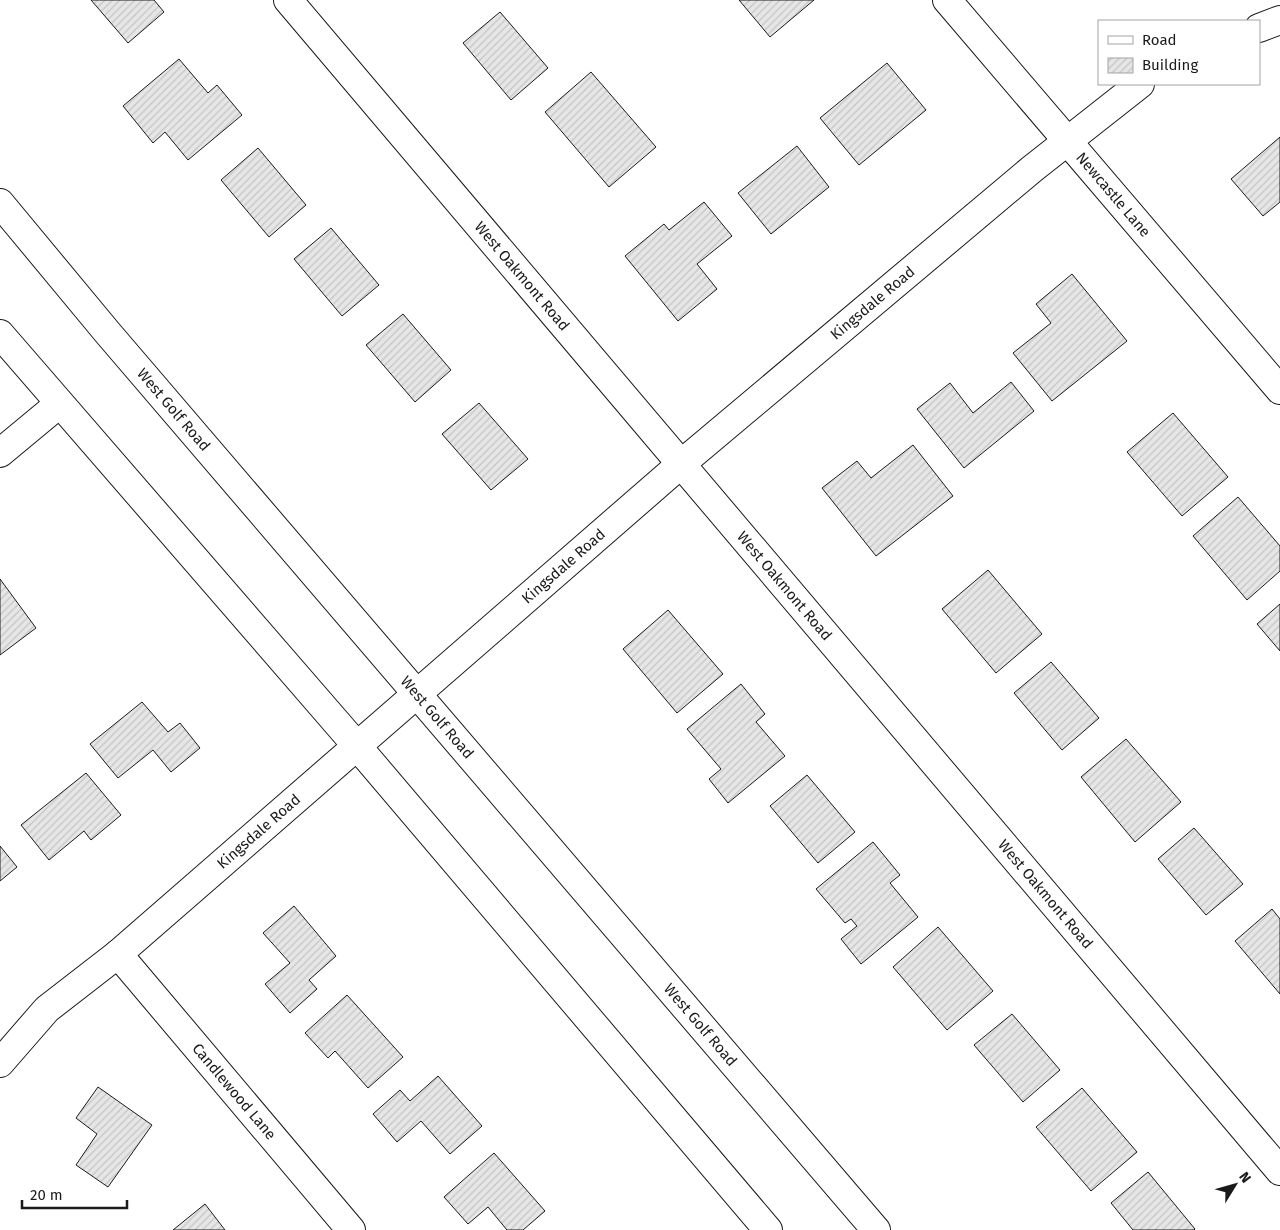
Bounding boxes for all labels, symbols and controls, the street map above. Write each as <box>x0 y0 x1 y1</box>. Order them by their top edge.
legend <box>1098 20 1260 85</box>
text: Road <box>1142 31 1177 49</box>
text: Building <box>1142 56 1198 74</box>
street label: Newcastle Lane <box>1072 149 1154 241</box>
street label: West Oakmont Road <box>471 218 573 334</box>
street label: Kingsdale Road <box>827 262 918 344</box>
street label: West Golf Road <box>133 365 214 455</box>
street label: Kingsdale Road <box>518 525 609 607</box>
street label: West Oakmont Road <box>733 528 836 644</box>
street label: West Golf Road <box>397 672 477 762</box>
street label: Kingsdale Road <box>213 790 304 873</box>
street label: West Oakmont Road <box>994 836 1097 952</box>
street label: West Golf Road <box>660 980 741 1070</box>
street label: Candlewood Lane <box>188 1040 280 1143</box>
north arrow <box>1210 1160 1260 1210</box>
text: N <box>1235 1169 1255 1186</box>
scale bar <box>22 1178 128 1210</box>
text: 20 m <box>30 1186 63 1204</box>

